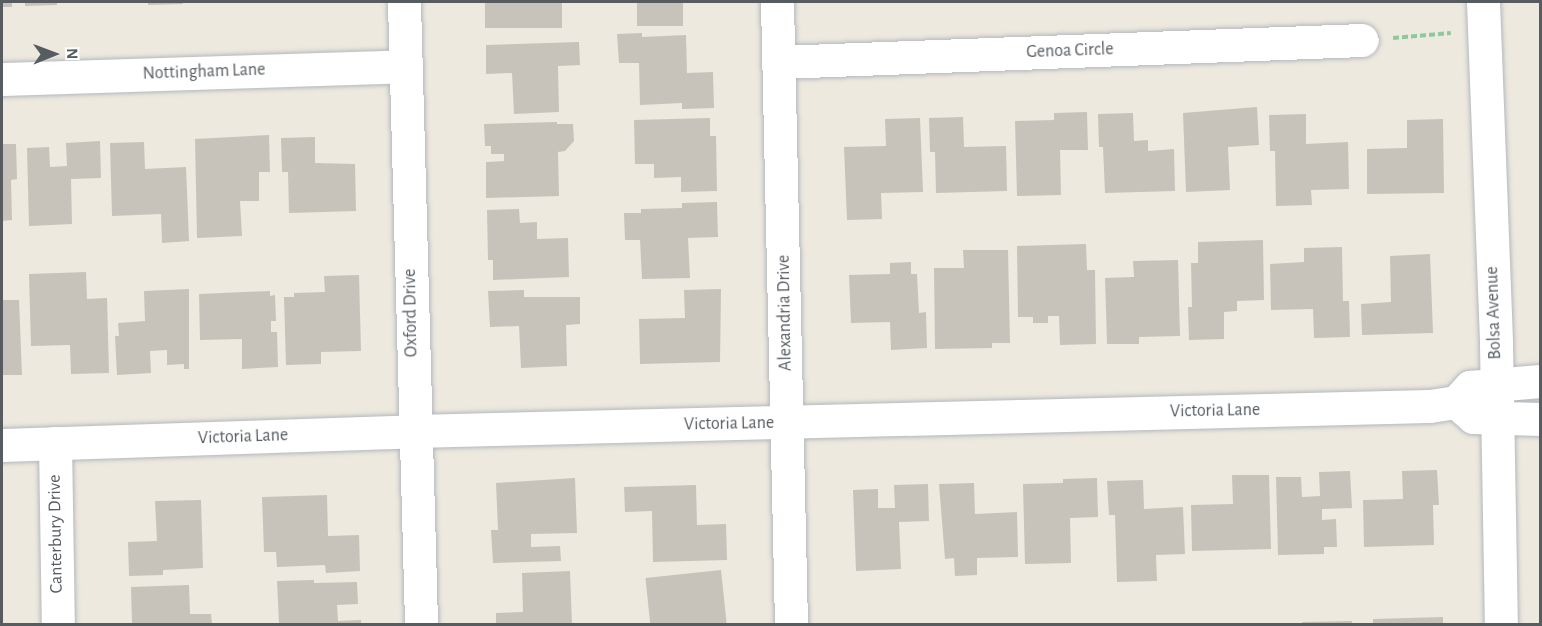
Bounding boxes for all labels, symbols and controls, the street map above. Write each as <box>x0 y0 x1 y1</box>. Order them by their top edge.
north arrow <box>24 24 84 84</box>
street label: Genoa Circle <box>1026 39 1114 63</box>
text: N <box>64 48 80 59</box>
street label: Nottingham Lane <box>142 59 266 85</box>
street label: Alexandria Drive <box>773 255 797 371</box>
street label: Bolsa Avenue <box>1482 266 1506 360</box>
street label: Oxford Drive <box>399 269 423 357</box>
street label: Victoria Lane <box>1170 399 1260 423</box>
street label: Victoria Lane <box>684 412 774 436</box>
street label: Victoria Lane <box>198 425 288 449</box>
street label: Canterbury Drive <box>44 474 68 594</box>

